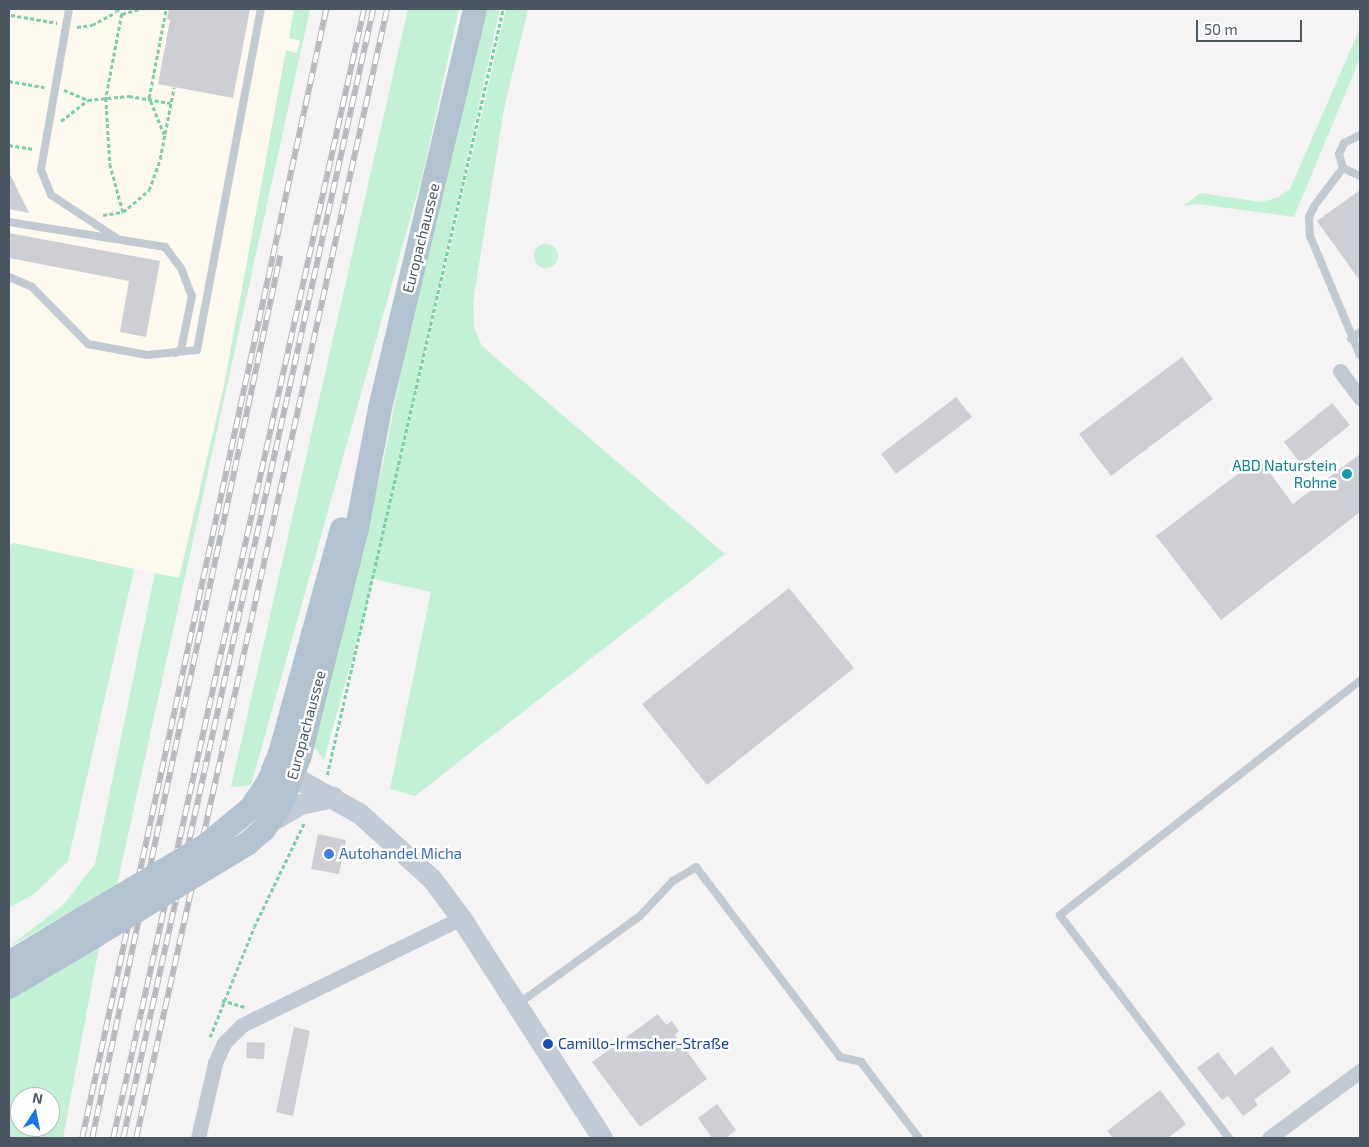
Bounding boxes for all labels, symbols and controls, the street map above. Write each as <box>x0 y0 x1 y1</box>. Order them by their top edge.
scale bar <box>1199 10 1305 42</box>
text: 50 m <box>1204 20 1238 38</box>
street label: Europachaussee <box>399 181 443 295</box>
place label: ABD Naturstein Rohne <box>1232 456 1337 491</box>
marker: ABD Naturstein Rohne <box>1341 468 1353 480</box>
street label: Europachaussee <box>283 668 329 782</box>
place label: Autohandel Micha <box>339 845 462 863</box>
marker: Autohandel Micha <box>323 848 335 860</box>
place label: Camillo-Irmscher-Straße <box>558 1035 729 1053</box>
marker: Camillo-Irmscher-Straße <box>542 1038 554 1050</box>
north arrow <box>10 1087 60 1137</box>
text: N <box>31 1088 44 1107</box>

